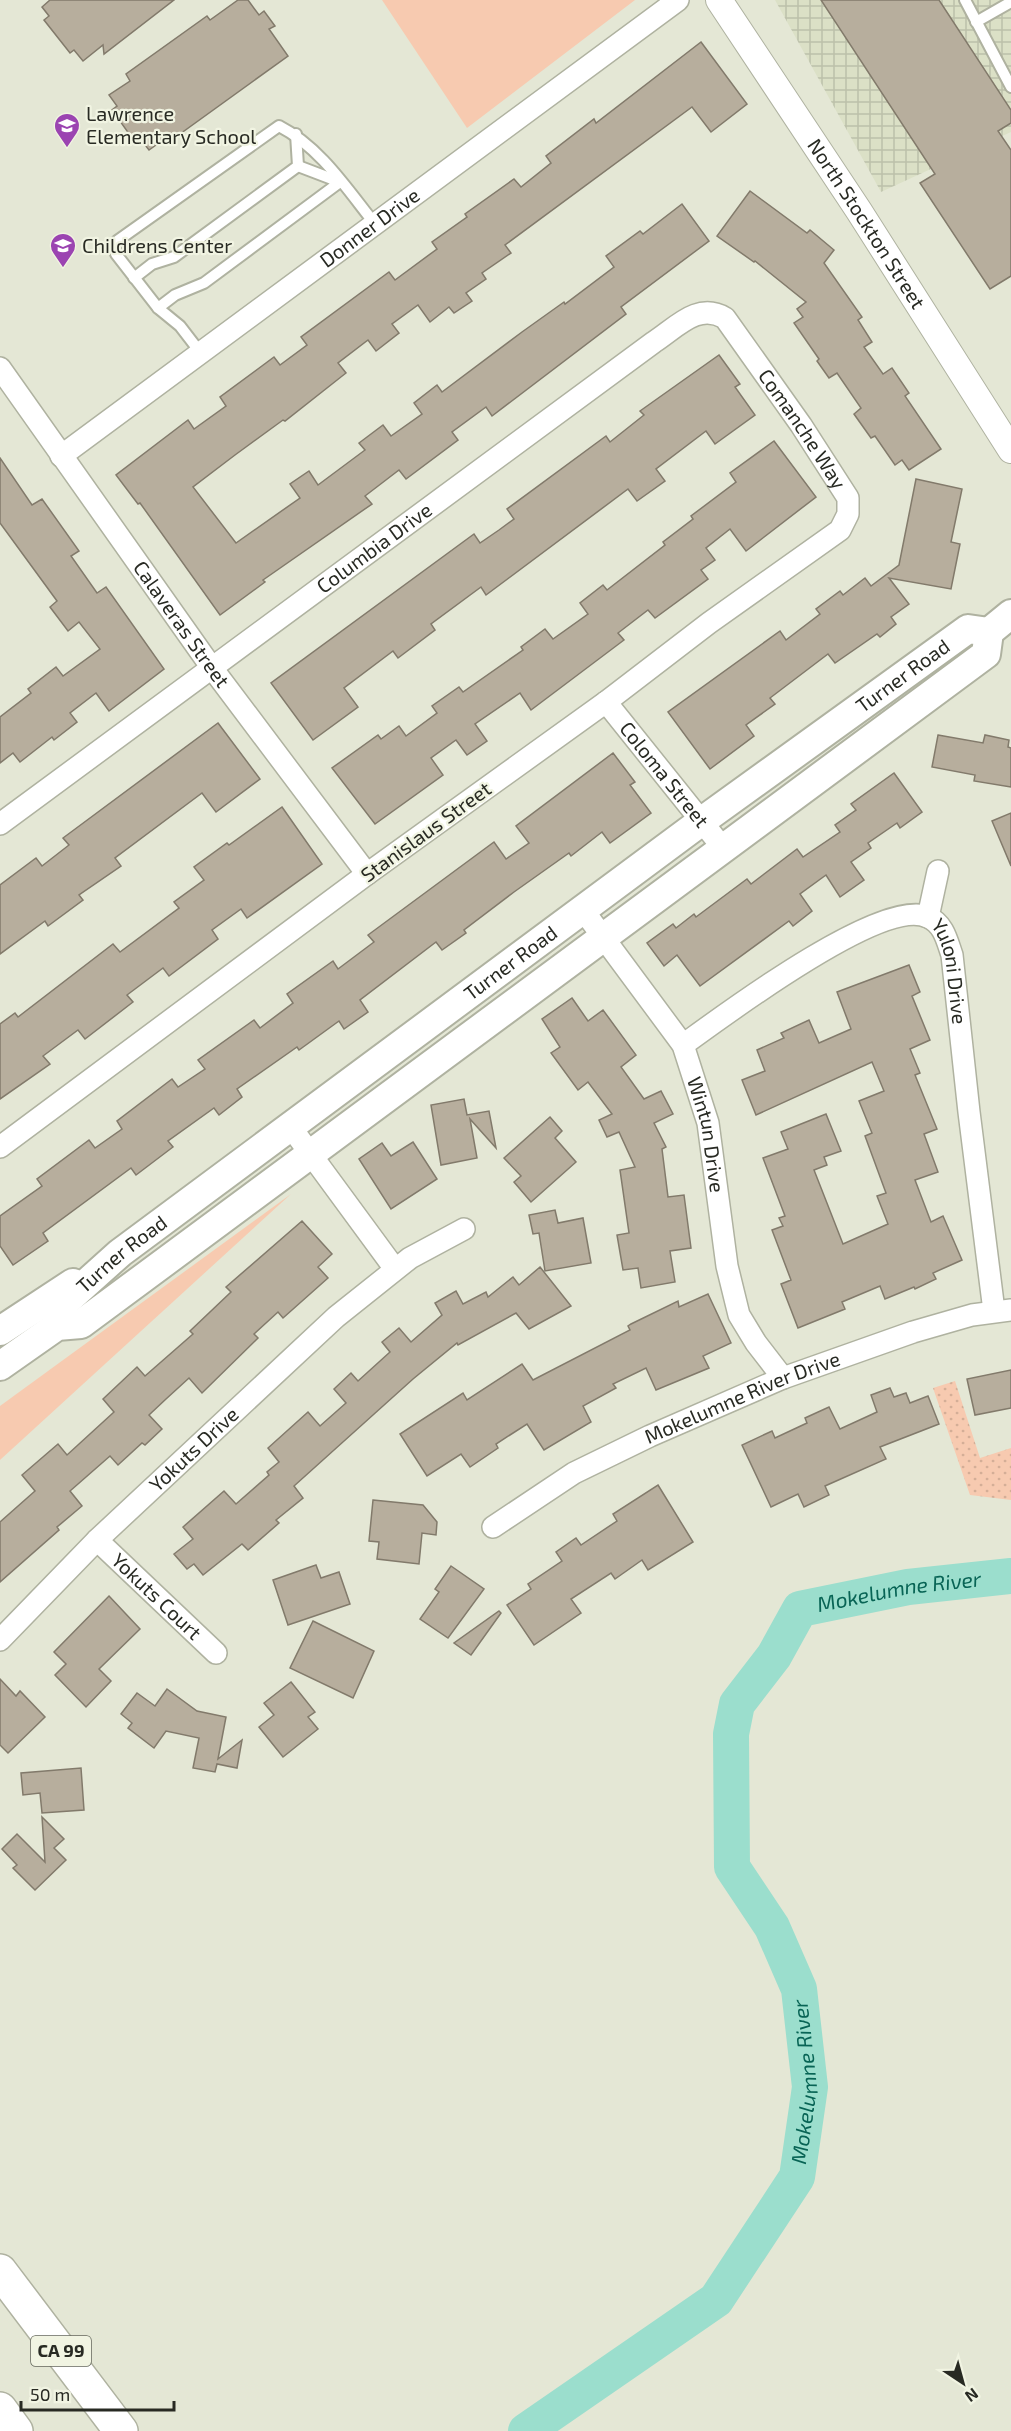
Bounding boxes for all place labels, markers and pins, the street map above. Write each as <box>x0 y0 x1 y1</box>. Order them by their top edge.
place label: Lawrence Elementary School <box>86 101 256 148</box>
school or university icon: Lawrence Elementary School <box>52 111 82 149</box>
school or university icon: Childrens Center <box>48 231 78 269</box>
place label: Childrens Center <box>82 233 232 257</box>

